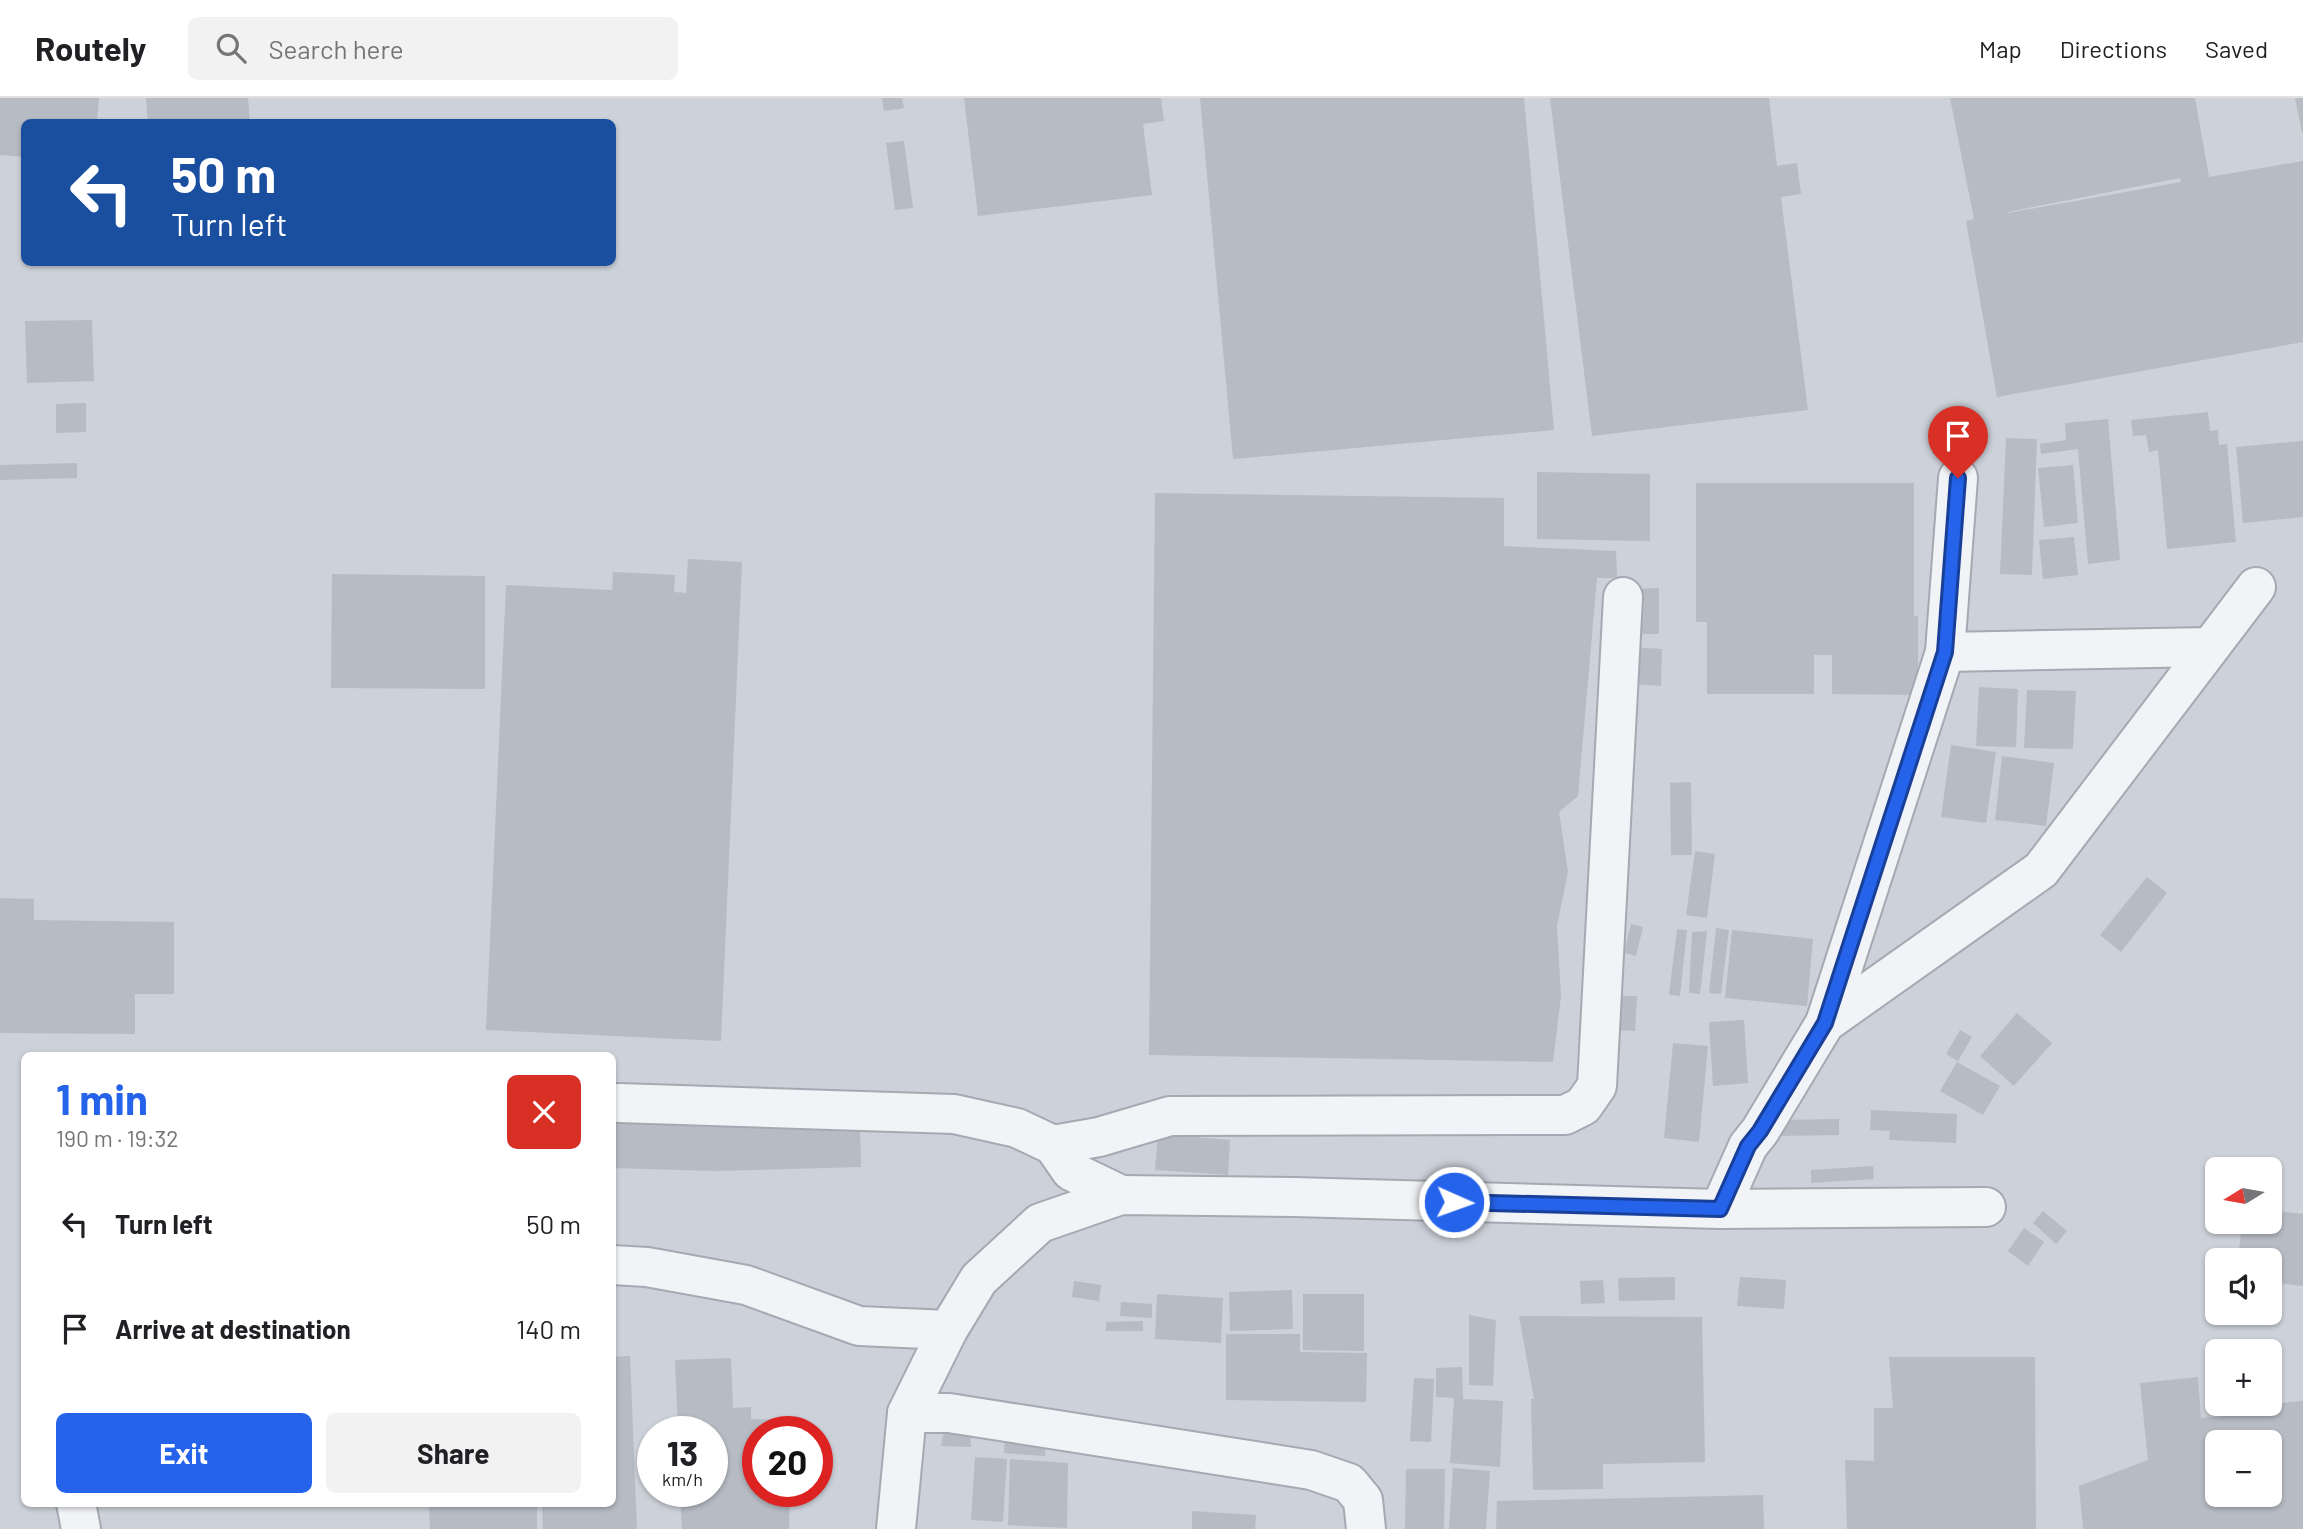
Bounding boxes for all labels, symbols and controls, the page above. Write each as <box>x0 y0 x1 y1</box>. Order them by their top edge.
search box <box>188 17 678 80</box>
text: Routely <box>35 28 146 68</box>
icon: search <box>212 29 250 67</box>
text: Search here <box>268 33 404 64</box>
text: Map <box>1979 34 2022 63</box>
text: Directions <box>2060 34 2167 63</box>
text: Saved <box>2205 34 2268 63</box>
text: 50 m <box>171 144 276 203</box>
icon: left <box>56 147 147 238</box>
text: Turn left <box>171 204 288 242</box>
pin <box>1928 406 1988 478</box>
icon: arrive <box>1939 417 1977 455</box>
text: 1 min <box>56 1073 148 1123</box>
button: close <box>507 1075 581 1149</box>
text: 190 m · 19:32 <box>56 1124 179 1152</box>
north arrow <box>2205 1157 2282 1234</box>
map controls <box>2205 1157 2282 1507</box>
position arrow <box>1417 1165 1491 1239</box>
icon: left <box>56 1205 94 1243</box>
text: Turn left <box>115 1208 213 1239</box>
text: 50 m <box>526 1208 581 1239</box>
button: sound <box>2205 1248 2282 1325</box>
icon: arrive <box>56 1310 94 1348</box>
text: Arrive at destination <box>115 1313 351 1344</box>
text: 140 m <box>516 1313 581 1344</box>
button: + <box>2205 1339 2282 1416</box>
button: Exit <box>56 1413 312 1493</box>
button: Share <box>326 1413 581 1493</box>
speed limit sign: 20 <box>742 1416 833 1507</box>
button: − <box>2205 1430 2282 1507</box>
text: 13 <box>667 1431 698 1473</box>
text: km/h <box>662 1468 703 1490</box>

